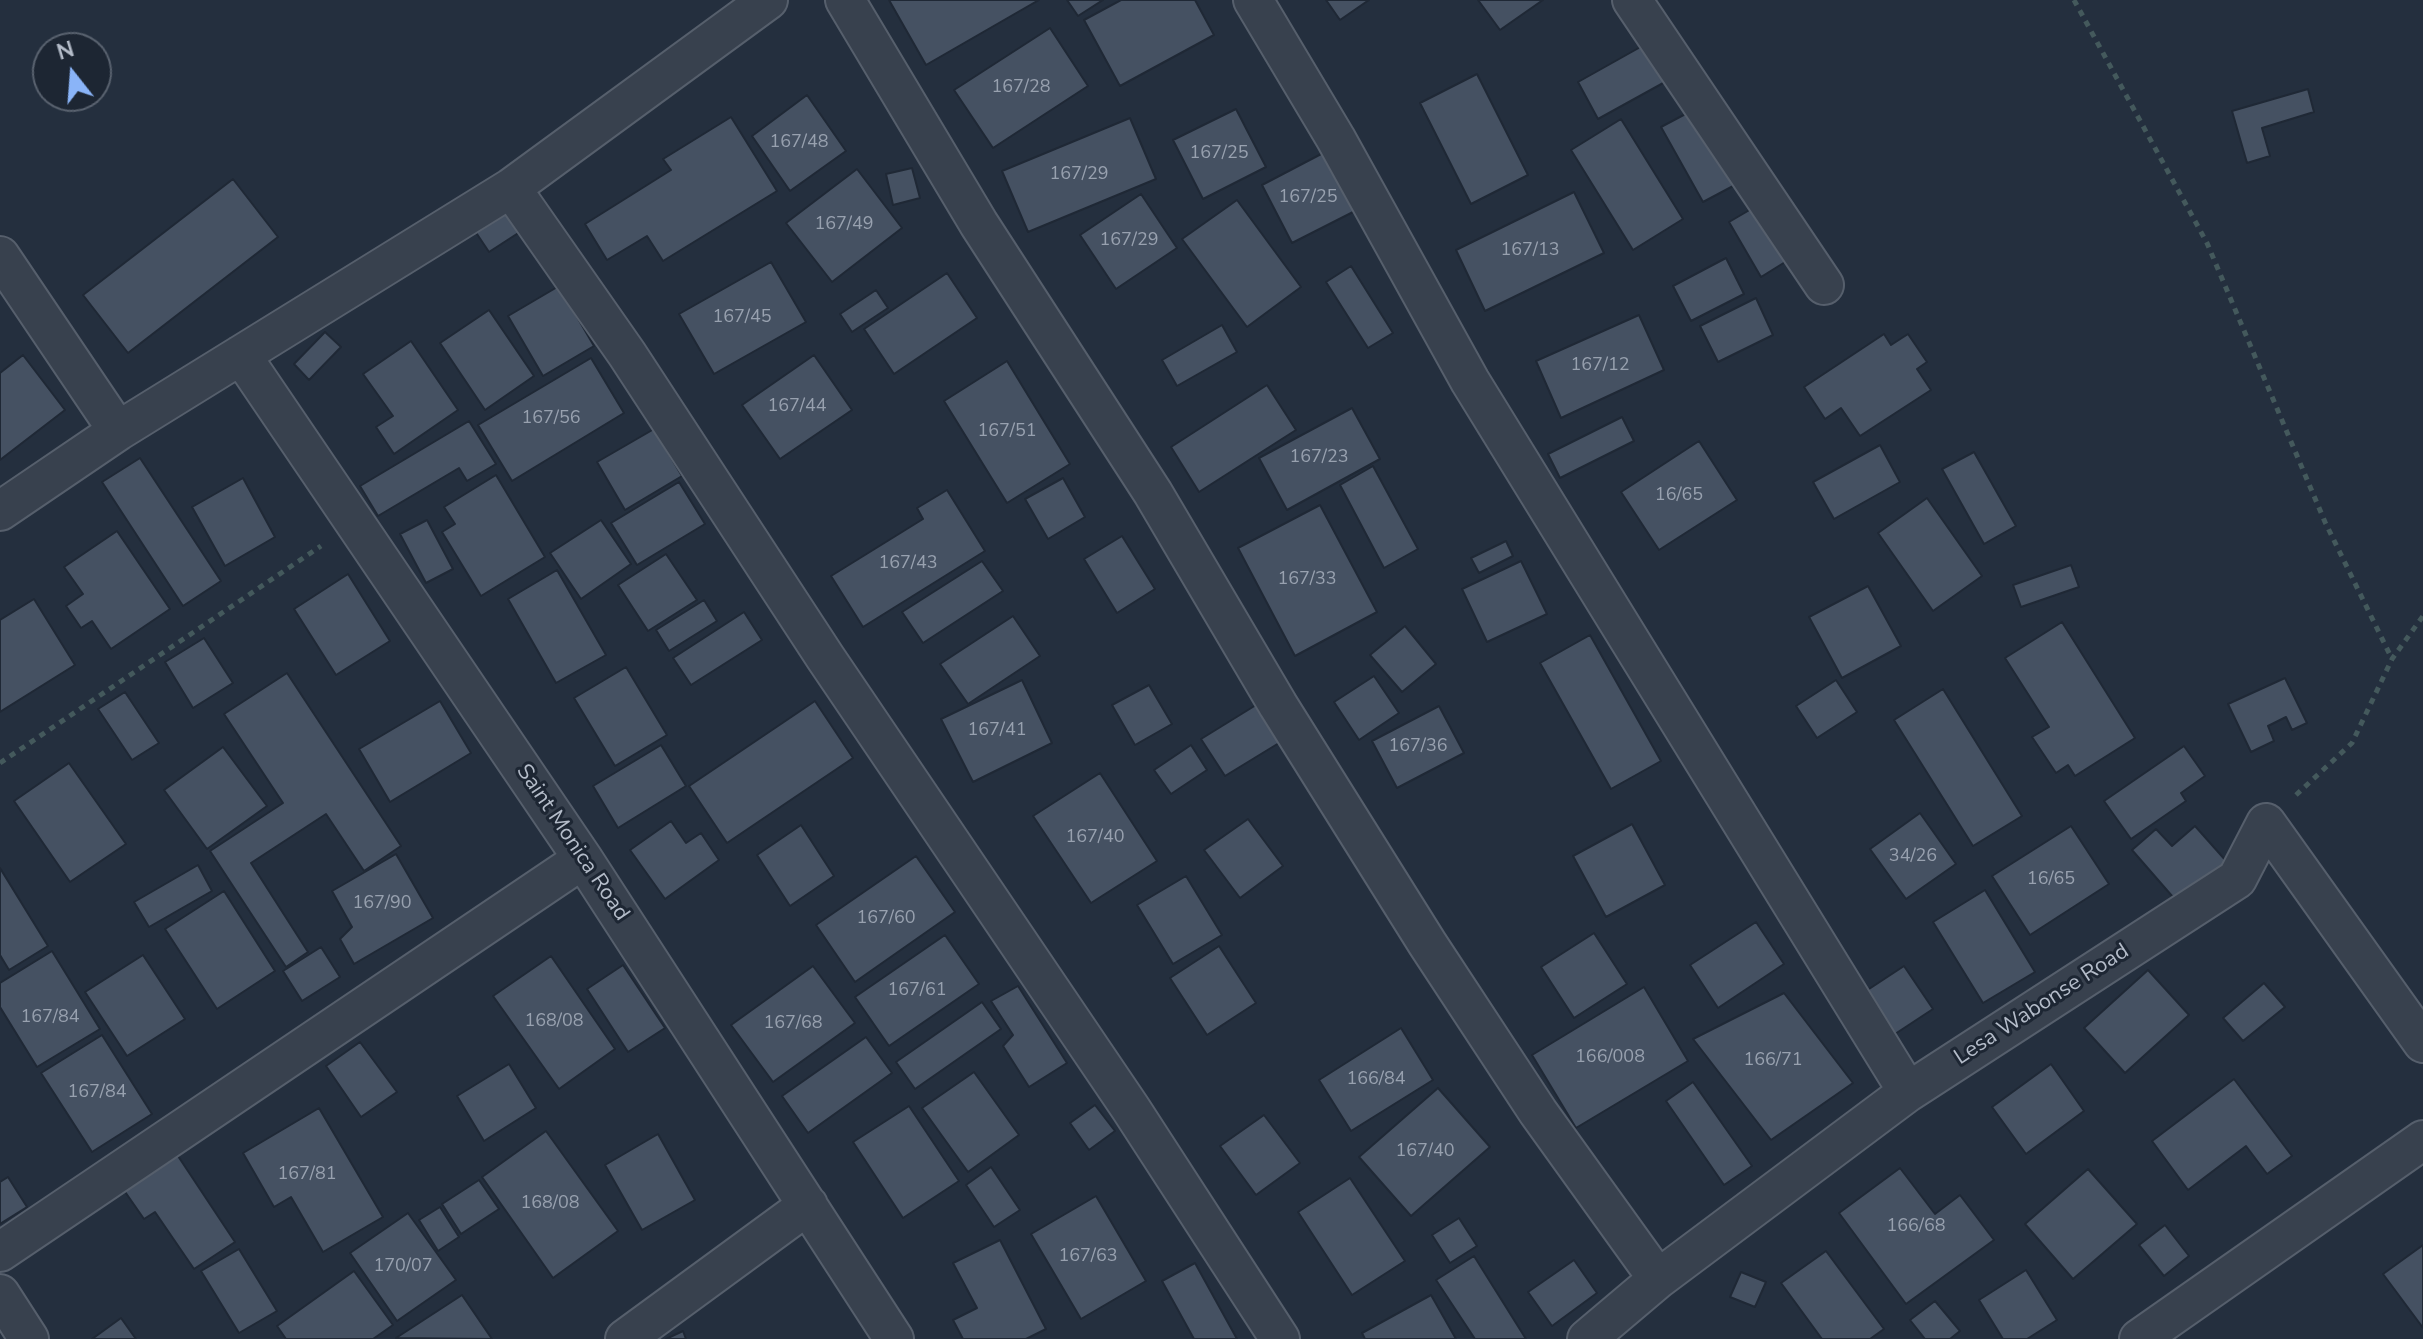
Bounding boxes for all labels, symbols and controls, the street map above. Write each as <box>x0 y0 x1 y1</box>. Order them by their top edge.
north arrow <box>32 32 112 112</box>
text: N <box>53 34 78 68</box>
house number: 167/28 <box>991 77 1051 99</box>
house number: 167/48 <box>769 132 829 154</box>
house number: 167/25 <box>1189 143 1249 165</box>
house number: 167/29 <box>1049 164 1109 186</box>
house number: 167/25 <box>1278 187 1338 209</box>
house number: 167/49 <box>814 214 874 236</box>
house number: 167/29 <box>1099 230 1159 252</box>
house number: 167/13 <box>1500 240 1560 262</box>
house number: 167/45 <box>712 307 772 329</box>
house number: 167/12 <box>1570 355 1630 377</box>
house number: 167/44 <box>767 396 827 418</box>
house number: 167/56 <box>521 408 581 430</box>
house number: 167/51 <box>977 421 1037 443</box>
house number: 167/23 <box>1289 447 1349 469</box>
house number: 16/65 <box>1655 485 1703 507</box>
house number: 167/43 <box>878 553 938 575</box>
house number: 167/33 <box>1277 569 1337 591</box>
house number: 167/41 <box>967 720 1027 742</box>
house number: 167/36 <box>1388 736 1448 758</box>
street label: Saint Monica Road <box>510 760 634 926</box>
house number: 167/40 <box>1065 827 1125 849</box>
house number: 34/26 <box>1889 846 1937 868</box>
house number: 16/65 <box>2027 869 2075 891</box>
house number: 167/90 <box>352 893 412 915</box>
house number: 167/60 <box>856 908 916 930</box>
street label: Lesa Wabonse Road <box>1950 939 2134 1071</box>
house number: 167/61 <box>887 980 947 1002</box>
house number: 167/84 <box>20 1007 80 1029</box>
house number: 168/08 <box>524 1011 584 1033</box>
house number: 167/68 <box>763 1013 823 1035</box>
house number: 166/008 <box>1575 1047 1645 1069</box>
house number: 166/71 <box>1743 1050 1803 1072</box>
house number: 166/84 <box>1346 1069 1406 1091</box>
house number: 167/84 <box>67 1082 127 1104</box>
house number: 167/40 <box>1395 1141 1455 1163</box>
house number: 167/81 <box>277 1164 337 1186</box>
house number: 168/08 <box>520 1193 580 1215</box>
house number: 166/68 <box>1886 1216 1946 1238</box>
house number: 167/63 <box>1058 1246 1118 1268</box>
house number: 170/07 <box>373 1256 433 1278</box>

